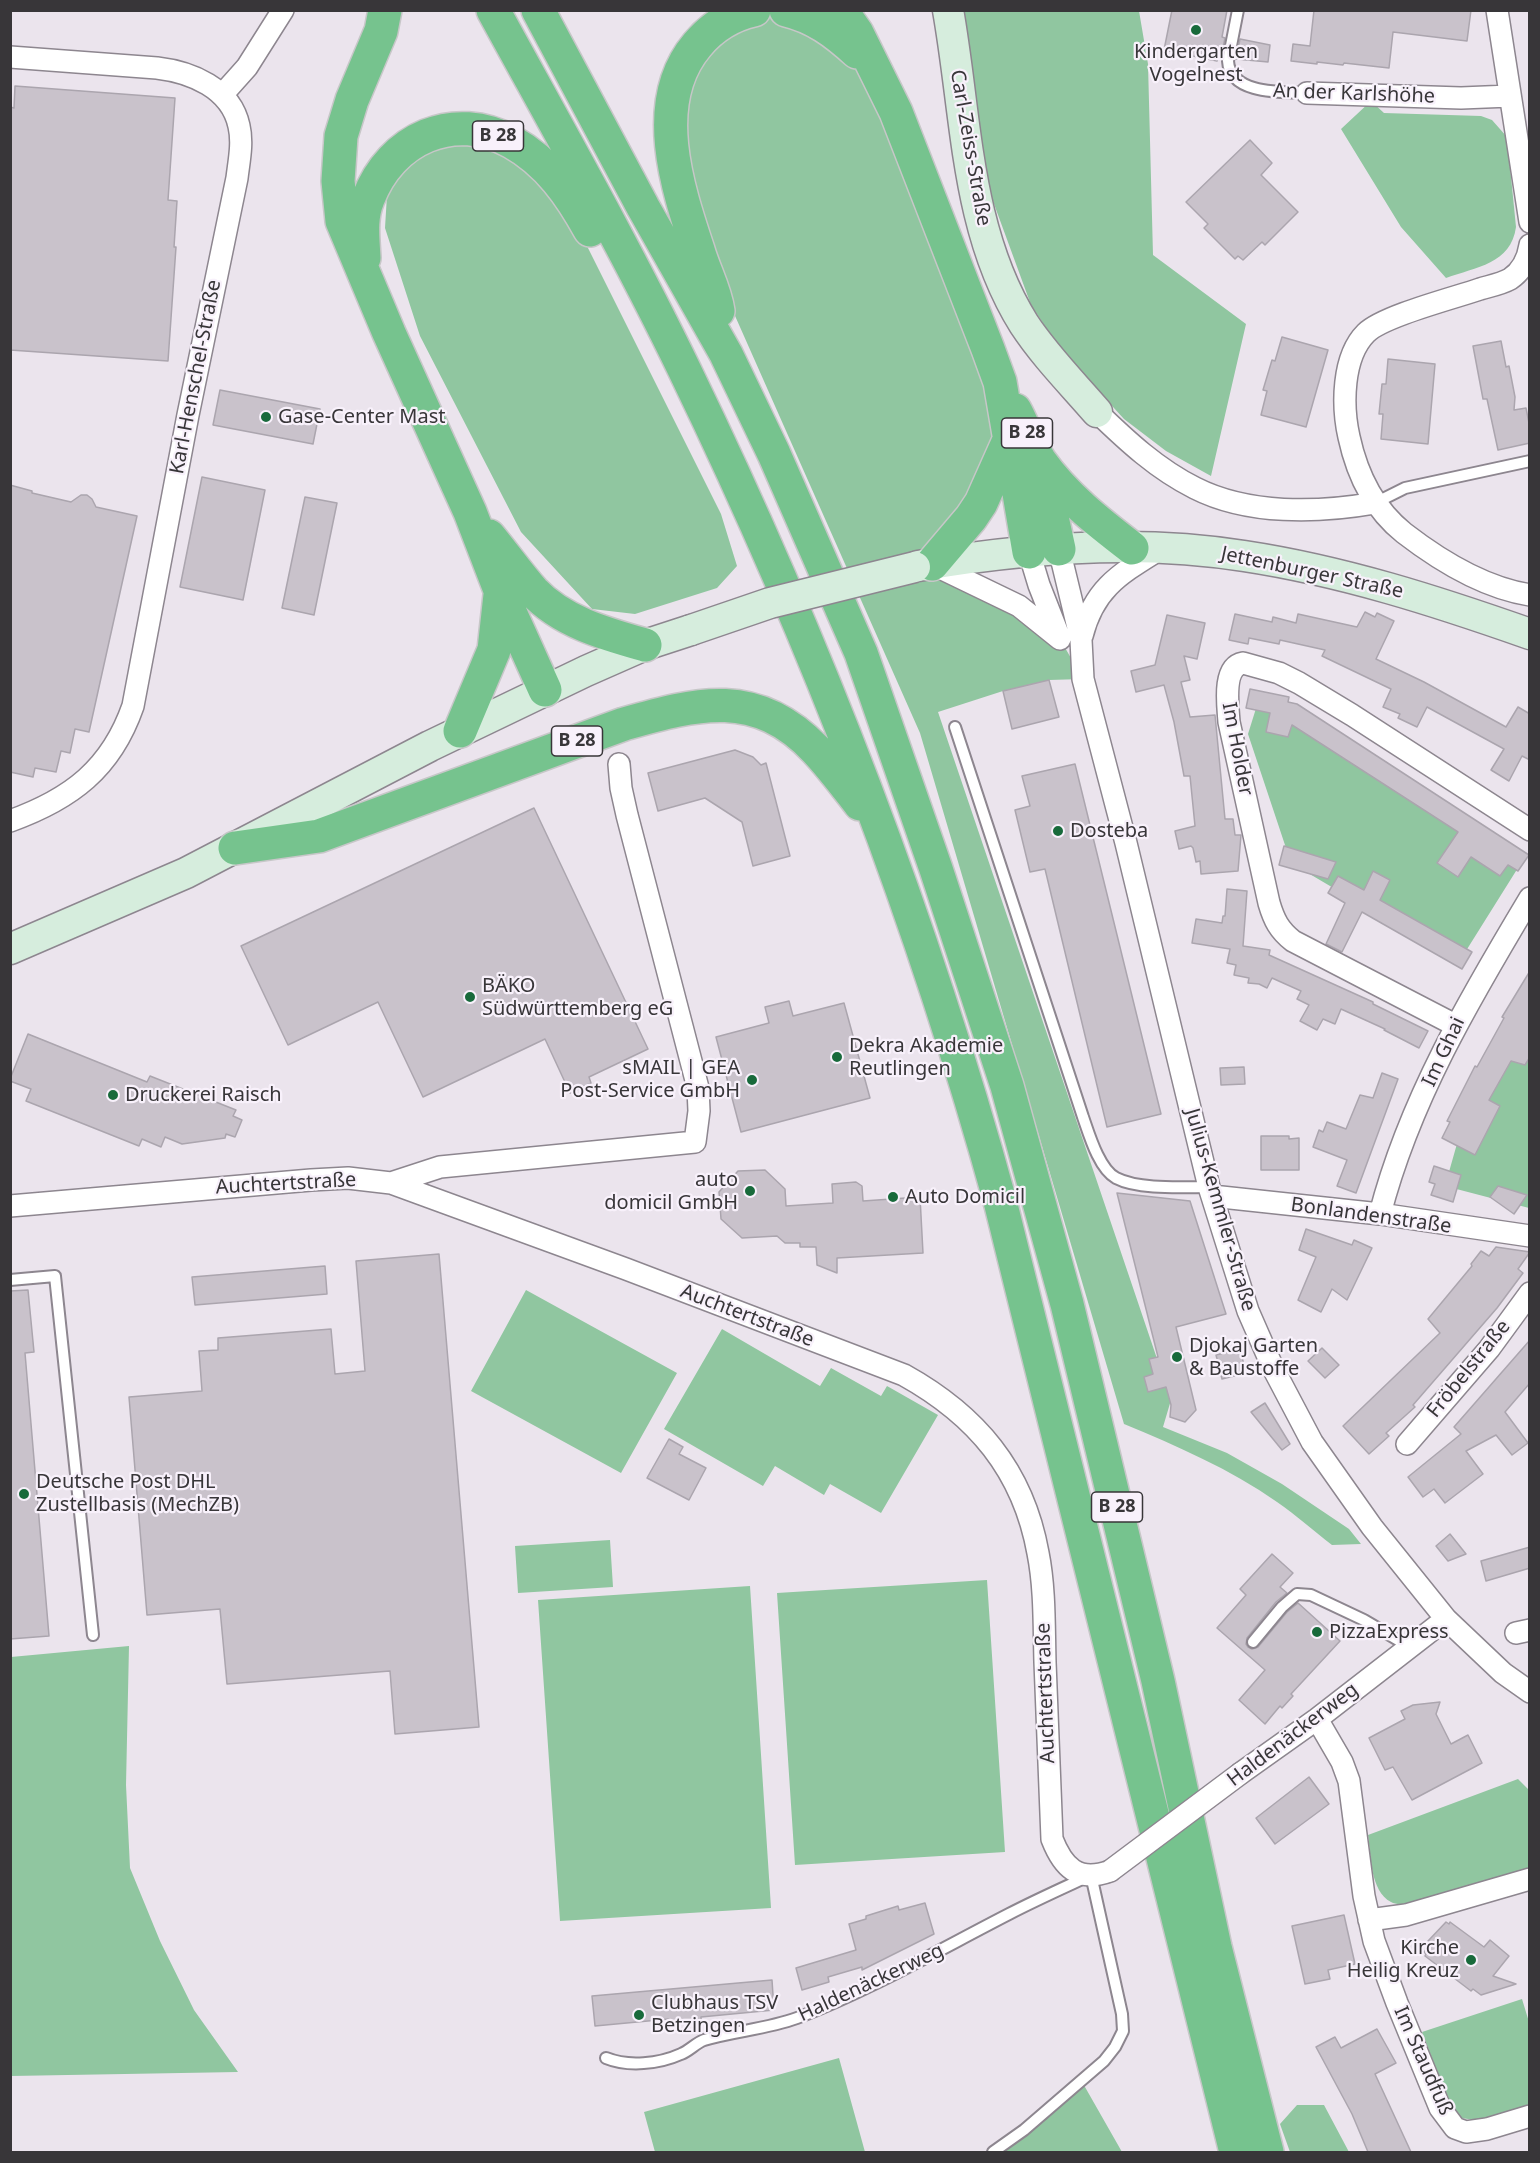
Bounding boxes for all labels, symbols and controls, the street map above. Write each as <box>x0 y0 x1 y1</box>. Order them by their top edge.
marker: Kindergarten Vogelnest <box>1189 23 1203 37</box>
place label: Kindergarten Vogelnest <box>1134 40 1258 87</box>
street label: Carl-Zeiss-Straße <box>944 68 996 228</box>
street label: An der Karlshöhe <box>1273 79 1435 109</box>
road number: B 28 <box>472 121 524 151</box>
street label: Karl-Henschel-Straße <box>165 278 227 476</box>
place label: Gase-Center Mast <box>278 405 445 429</box>
marker: Gase-Center Mast <box>259 410 273 424</box>
road number: B 28 <box>1002 418 1052 448</box>
street label: Jettenburger Straße <box>1219 542 1405 604</box>
street label: Im Holder <box>1216 700 1258 798</box>
road number: B 28 <box>552 726 602 756</box>
place label: Dosteba <box>1070 819 1148 843</box>
marker: Dosteba <box>1051 824 1065 838</box>
place label: BÄKO Südwürttemberg eG <box>482 974 673 1021</box>
marker: BÄKO Südwürttemberg eG <box>463 990 477 1004</box>
street label: Im Ghai <box>1417 1013 1471 1091</box>
place label: Dekra Akademie Reutlingen <box>849 1034 1003 1081</box>
marker: Dekra Akademie Reutlingen <box>830 1050 844 1064</box>
place label: sMAIL | GEA Post-Service GmbH <box>560 1056 740 1103</box>
marker: sMAIL | GEA Post-Service GmbH <box>745 1073 759 1087</box>
place label: Druckerei Raisch <box>125 1083 282 1107</box>
marker: Druckerei Raisch <box>106 1088 120 1102</box>
street label: Julius-Kemmler-Straße <box>1180 1106 1260 1314</box>
street label: Auchtertstraße <box>215 1168 357 1200</box>
place label: auto domicil GmbH <box>604 1168 738 1215</box>
marker: auto domicil GmbH <box>743 1184 757 1198</box>
place label: Auto Domicil <box>905 1185 1025 1209</box>
marker: Auto Domicil <box>886 1190 900 1204</box>
street label: Bonlandenstraße <box>1289 1193 1453 1239</box>
street label: Auchtertstraße <box>677 1280 817 1352</box>
street label: Fröbelstraße <box>1422 1315 1516 1423</box>
place label: Djokaj Garten & Baustoffe <box>1189 1334 1318 1381</box>
marker: Djokaj Garten & Baustoffe <box>1170 1350 1184 1364</box>
place label: Deutsche Post DHL Zustellbasis (MechZB) <box>36 1470 239 1517</box>
marker: Deutsche Post DHL Zustellbasis (MechZB) <box>17 1487 31 1501</box>
road number: B 28 <box>1092 1492 1142 1522</box>
place label: PizzaExpress <box>1329 1620 1449 1644</box>
street label: Auchtertstraße <box>1032 1622 1060 1764</box>
marker: PizzaExpress <box>1310 1625 1324 1639</box>
street label: Haldenäckerweg <box>1223 1678 1363 1792</box>
place label: Kirche Heilig Kreuz <box>1347 1936 1459 1983</box>
street label: Haldenäckerweg <box>795 1939 947 2027</box>
marker: Kirche Heilig Kreuz <box>1464 1953 1478 1967</box>
place label: Clubhaus TSV Betzingen <box>651 1991 778 2038</box>
street label: Im Staudfuß <box>1388 2003 1458 2119</box>
marker: Clubhaus TSV Betzingen <box>632 2008 646 2022</box>

